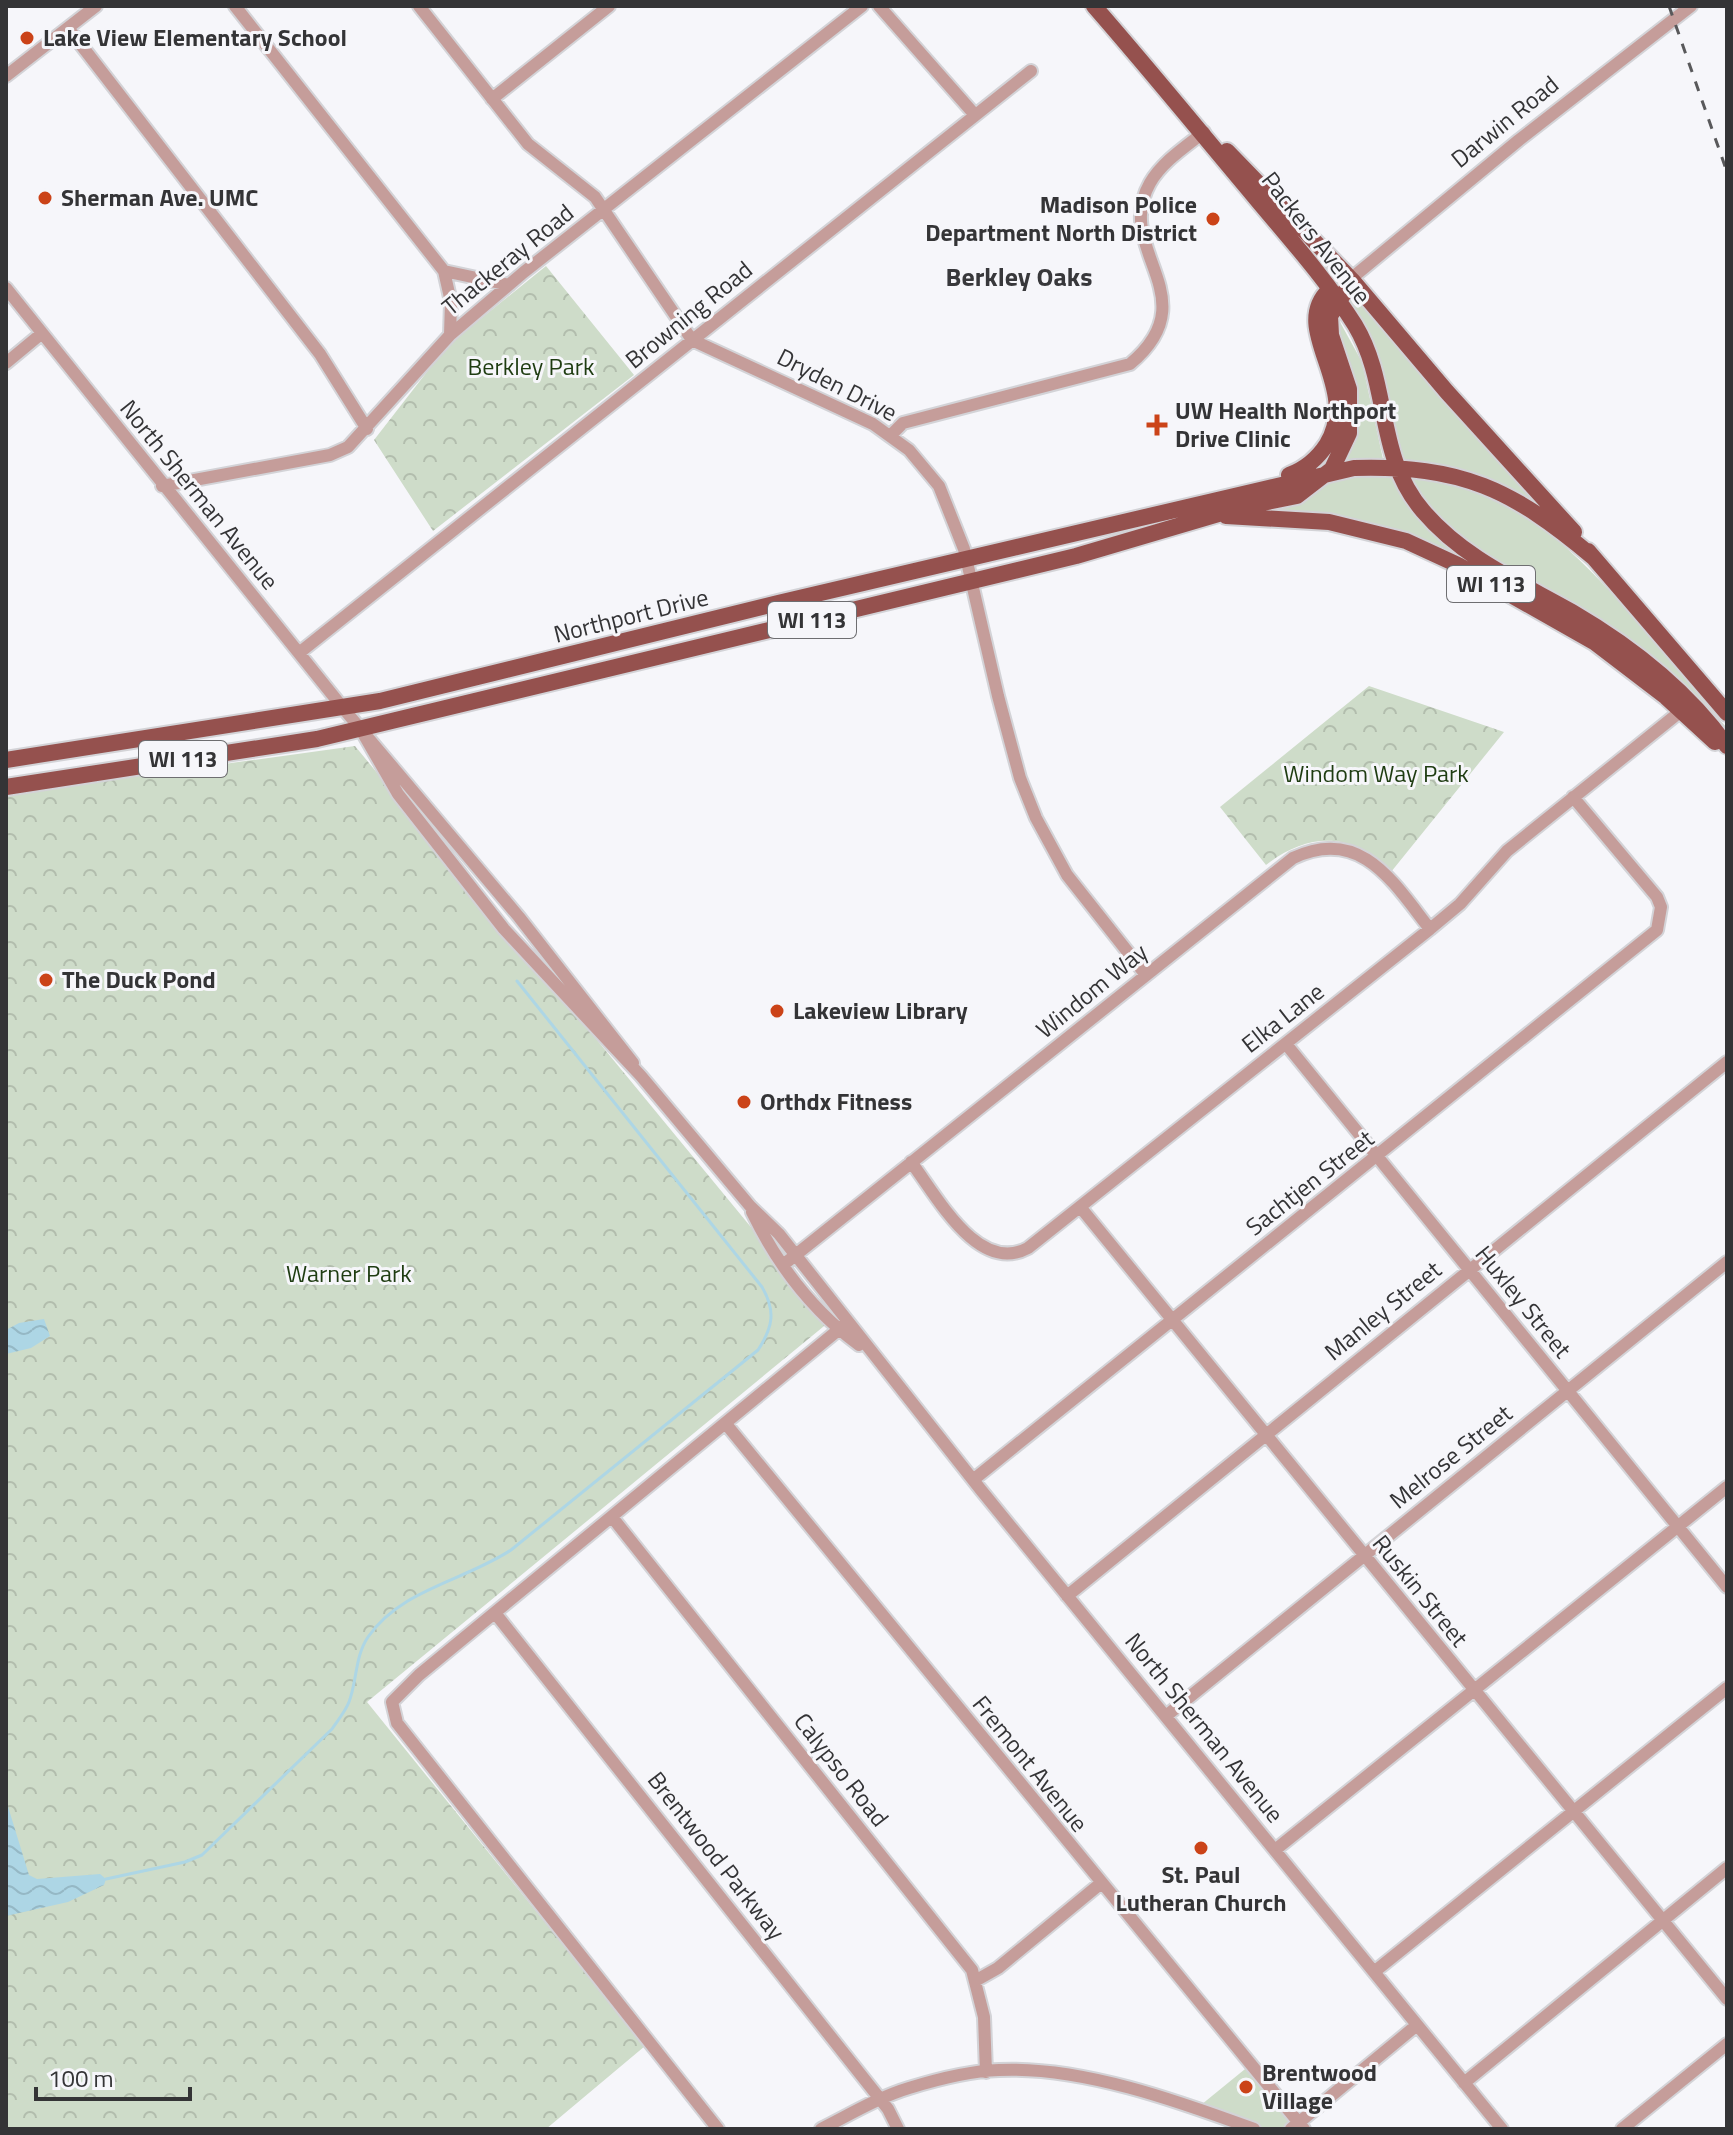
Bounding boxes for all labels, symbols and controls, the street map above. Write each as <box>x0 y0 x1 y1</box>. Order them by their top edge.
place label: Lake View Elementary School <box>43 19 347 55</box>
marker: Lake View Elementary School <box>18 29 36 47</box>
street label: Darwin Road <box>1443 66 1566 176</box>
street label: Packers Avenue <box>1253 163 1380 311</box>
place label: Sherman Ave. UMC <box>61 179 258 215</box>
place label: Madison Police Department North District <box>925 186 1197 250</box>
marker: Sherman Ave. UMC <box>36 189 54 207</box>
street label: Thackeray Road <box>434 195 581 324</box>
marker: Madison Police Department North District <box>1204 210 1222 228</box>
street label: Browning Road <box>617 252 760 377</box>
district label: Berkley Oaks <box>946 257 1092 296</box>
street label: Dryden Drive <box>771 338 904 430</box>
park label: Berkley Park <box>468 348 595 384</box>
street label: North Sherman Avenue <box>112 392 288 597</box>
place label: UW Health Northport Drive Clinic <box>1175 392 1397 456</box>
marker: UW Health Northport Drive Clinic <box>1146 414 1168 436</box>
road number: WI 113 <box>1447 566 1535 602</box>
street label: Northport Drive <box>550 578 712 652</box>
road number: WI 113 <box>768 602 856 638</box>
road number: WI 113 <box>139 741 227 777</box>
park label: Windom Way Park <box>1283 755 1469 791</box>
street label: Windom Way <box>1028 934 1155 1047</box>
place label: The Duck Pond <box>62 961 216 997</box>
marker: The Duck Pond <box>37 971 55 989</box>
street label: Elka Lane <box>1233 973 1331 1061</box>
place label: Lakeview Library <box>793 992 968 1028</box>
marker: Lakeview Library <box>768 1002 786 1020</box>
place label: Orthdx Fitness <box>760 1083 912 1119</box>
marker: Orthdx Fitness <box>735 1093 753 1111</box>
street label: Sachtjen Street <box>1238 1120 1382 1244</box>
street label: Huxley Street <box>1467 1237 1581 1366</box>
street label: Manley Street <box>1316 1251 1449 1369</box>
park label: Warner Park <box>286 1255 412 1291</box>
street label: Melrose Street <box>1381 1395 1520 1517</box>
street label: Ruskin Street <box>1364 1526 1478 1655</box>
street label: North Sherman Avenue <box>1117 1625 1293 1830</box>
street label: Fremont Avenue <box>964 1687 1097 1839</box>
street label: Calypso Road <box>786 1705 898 1834</box>
street label: Brentwood Parkway <box>639 1763 794 1948</box>
marker: St. Paul Lutheran Church <box>1192 1839 1210 1857</box>
place label: St. Paul Lutheran Church <box>1115 1856 1287 1920</box>
scale bar <box>36 2051 190 2101</box>
place label: Brentwood Village <box>1262 2054 1377 2118</box>
text: 100 m <box>48 2060 114 2096</box>
marker: Brentwood Village <box>1237 2078 1255 2096</box>

